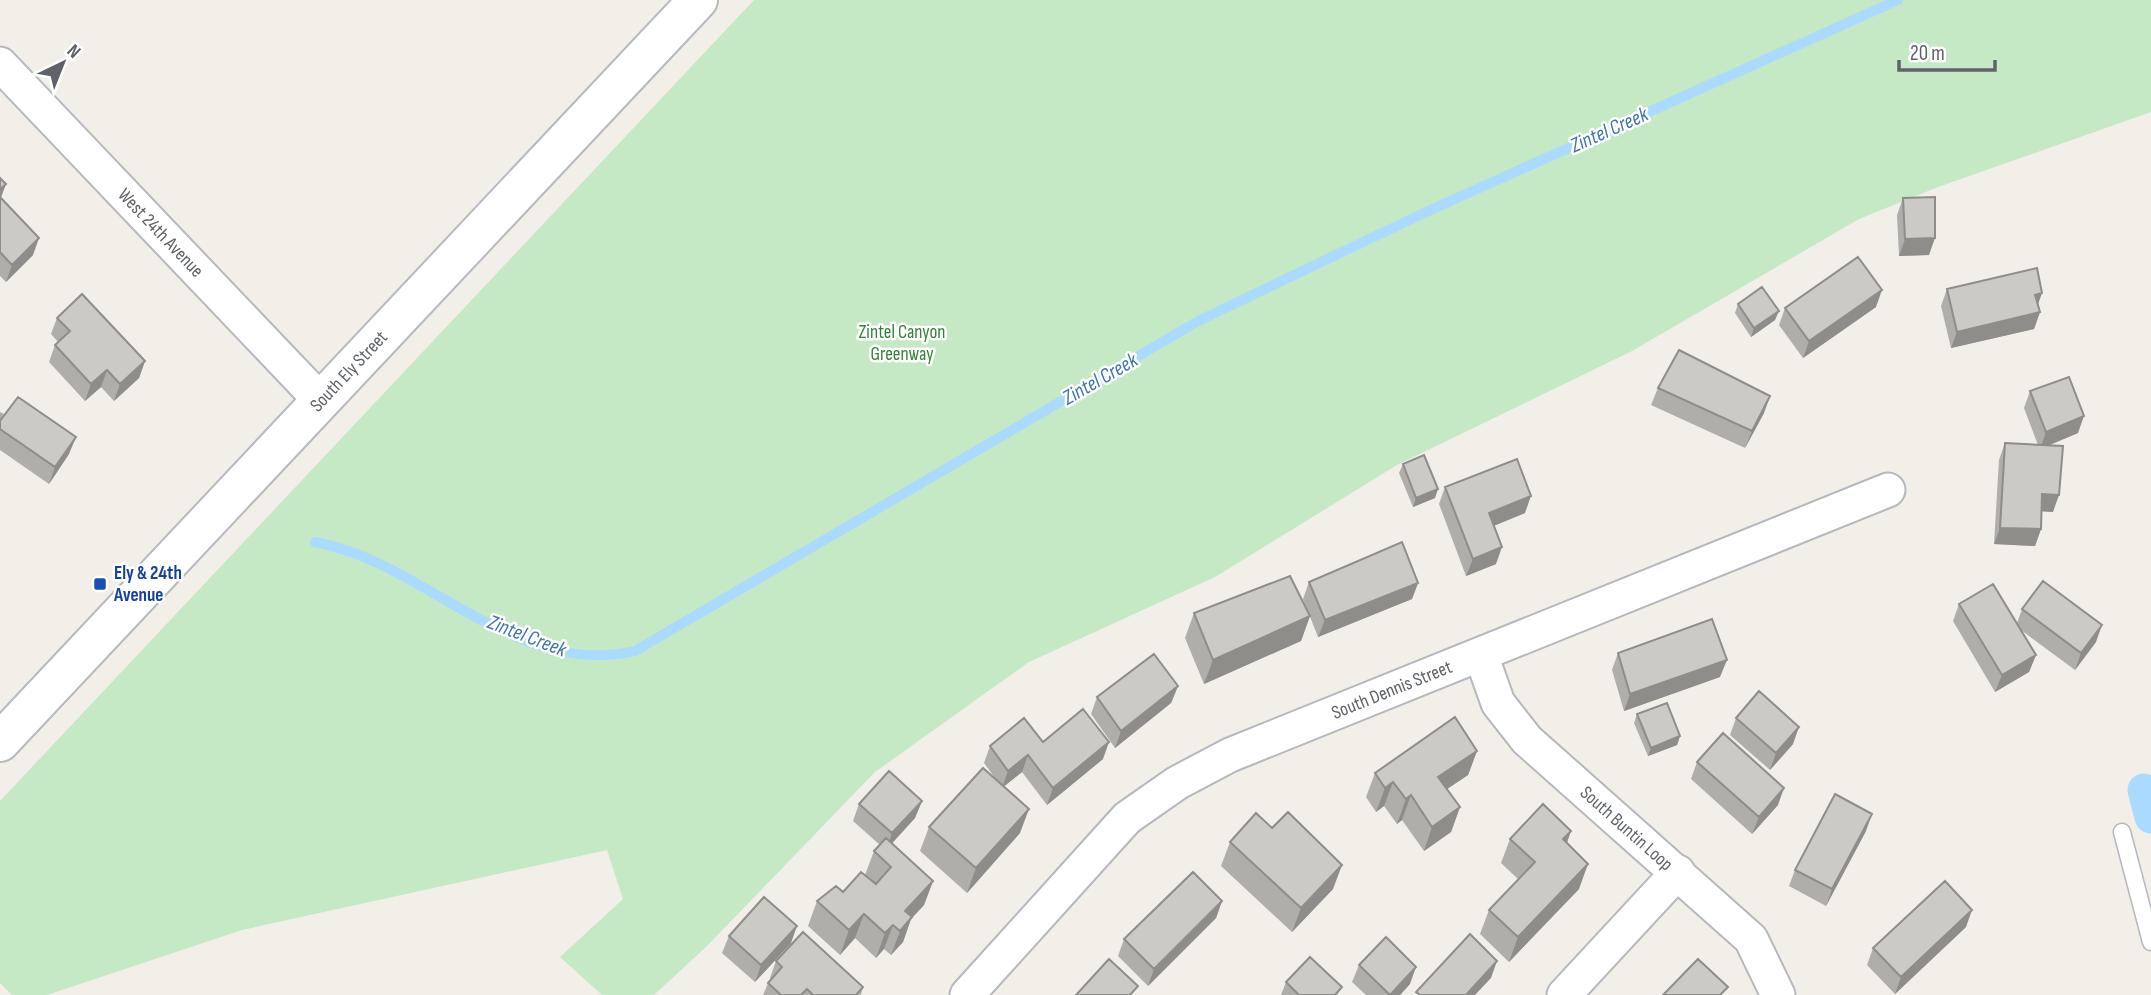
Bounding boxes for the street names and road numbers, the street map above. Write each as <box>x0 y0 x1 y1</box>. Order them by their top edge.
street label: West 24th Avenue <box>113 183 209 282</box>
street label: South Ely Street <box>305 326 393 417</box>
street label: South Dennis Street <box>1328 655 1456 724</box>
street label: South Buntin Loop <box>1575 781 1678 876</box>

